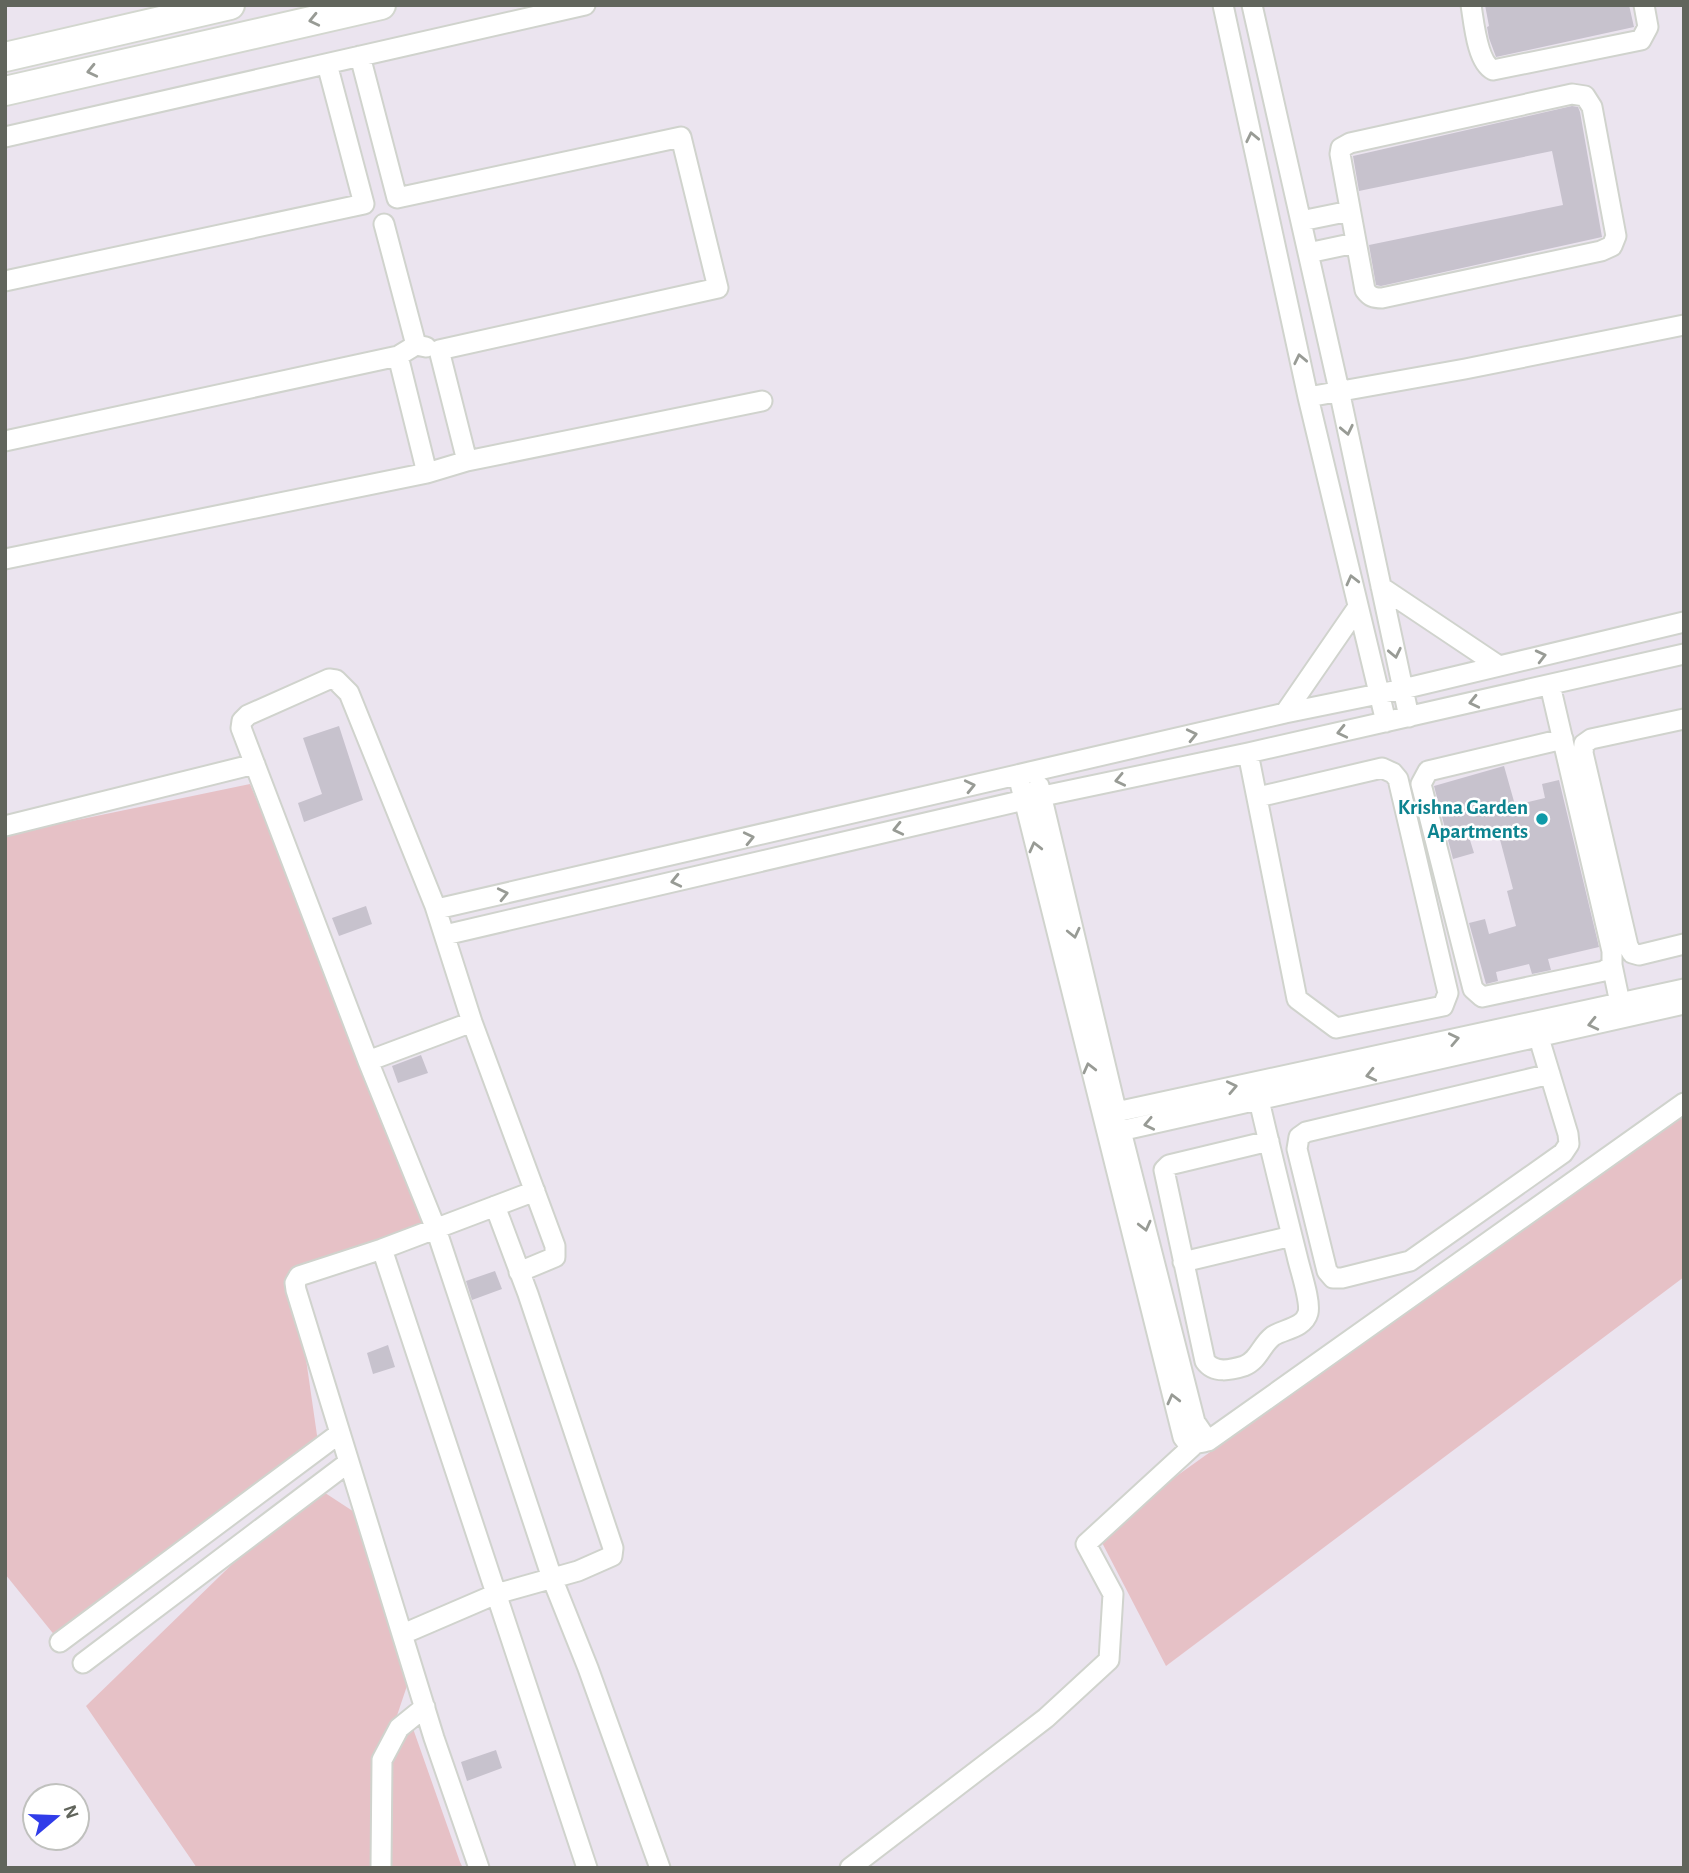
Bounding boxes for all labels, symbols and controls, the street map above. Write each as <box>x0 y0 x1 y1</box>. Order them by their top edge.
one-way arrow <box>308 12 320 27</box>
one-way arrow <box>86 63 98 77</box>
one-way arrow <box>1245 131 1260 143</box>
one-way arrow <box>1293 353 1308 365</box>
one-way arrow <box>1339 424 1354 436</box>
one-way arrow <box>1346 574 1360 586</box>
one-way arrow <box>1387 647 1402 659</box>
one-way arrow <box>1535 650 1547 664</box>
one-way arrow <box>1468 694 1480 708</box>
one-way arrow <box>1336 724 1348 738</box>
one-way arrow <box>1186 729 1198 743</box>
one-way arrow <box>1114 771 1126 786</box>
one-way arrow <box>964 780 976 794</box>
place label: Krishna Garden Apartments <box>1398 797 1528 842</box>
marker: Krishna Garden Apartments <box>1534 811 1550 827</box>
one-way arrow <box>892 821 904 835</box>
one-way arrow <box>743 831 755 846</box>
one-way arrow <box>1029 841 1043 853</box>
one-way arrow <box>670 873 682 887</box>
one-way arrow <box>497 888 509 903</box>
one-way arrow <box>1066 927 1080 939</box>
one-way arrow <box>1587 1016 1599 1031</box>
one-way arrow <box>1448 1033 1460 1047</box>
one-way arrow <box>1083 1062 1097 1074</box>
one-way arrow <box>1366 1067 1378 1081</box>
one-way arrow <box>1226 1081 1238 1096</box>
one-way arrow <box>1144 1116 1156 1131</box>
one-way arrow <box>1137 1220 1151 1232</box>
one-way arrow <box>1167 1393 1181 1405</box>
north arrow <box>21 1782 91 1852</box>
text: N <box>60 1803 82 1821</box>

